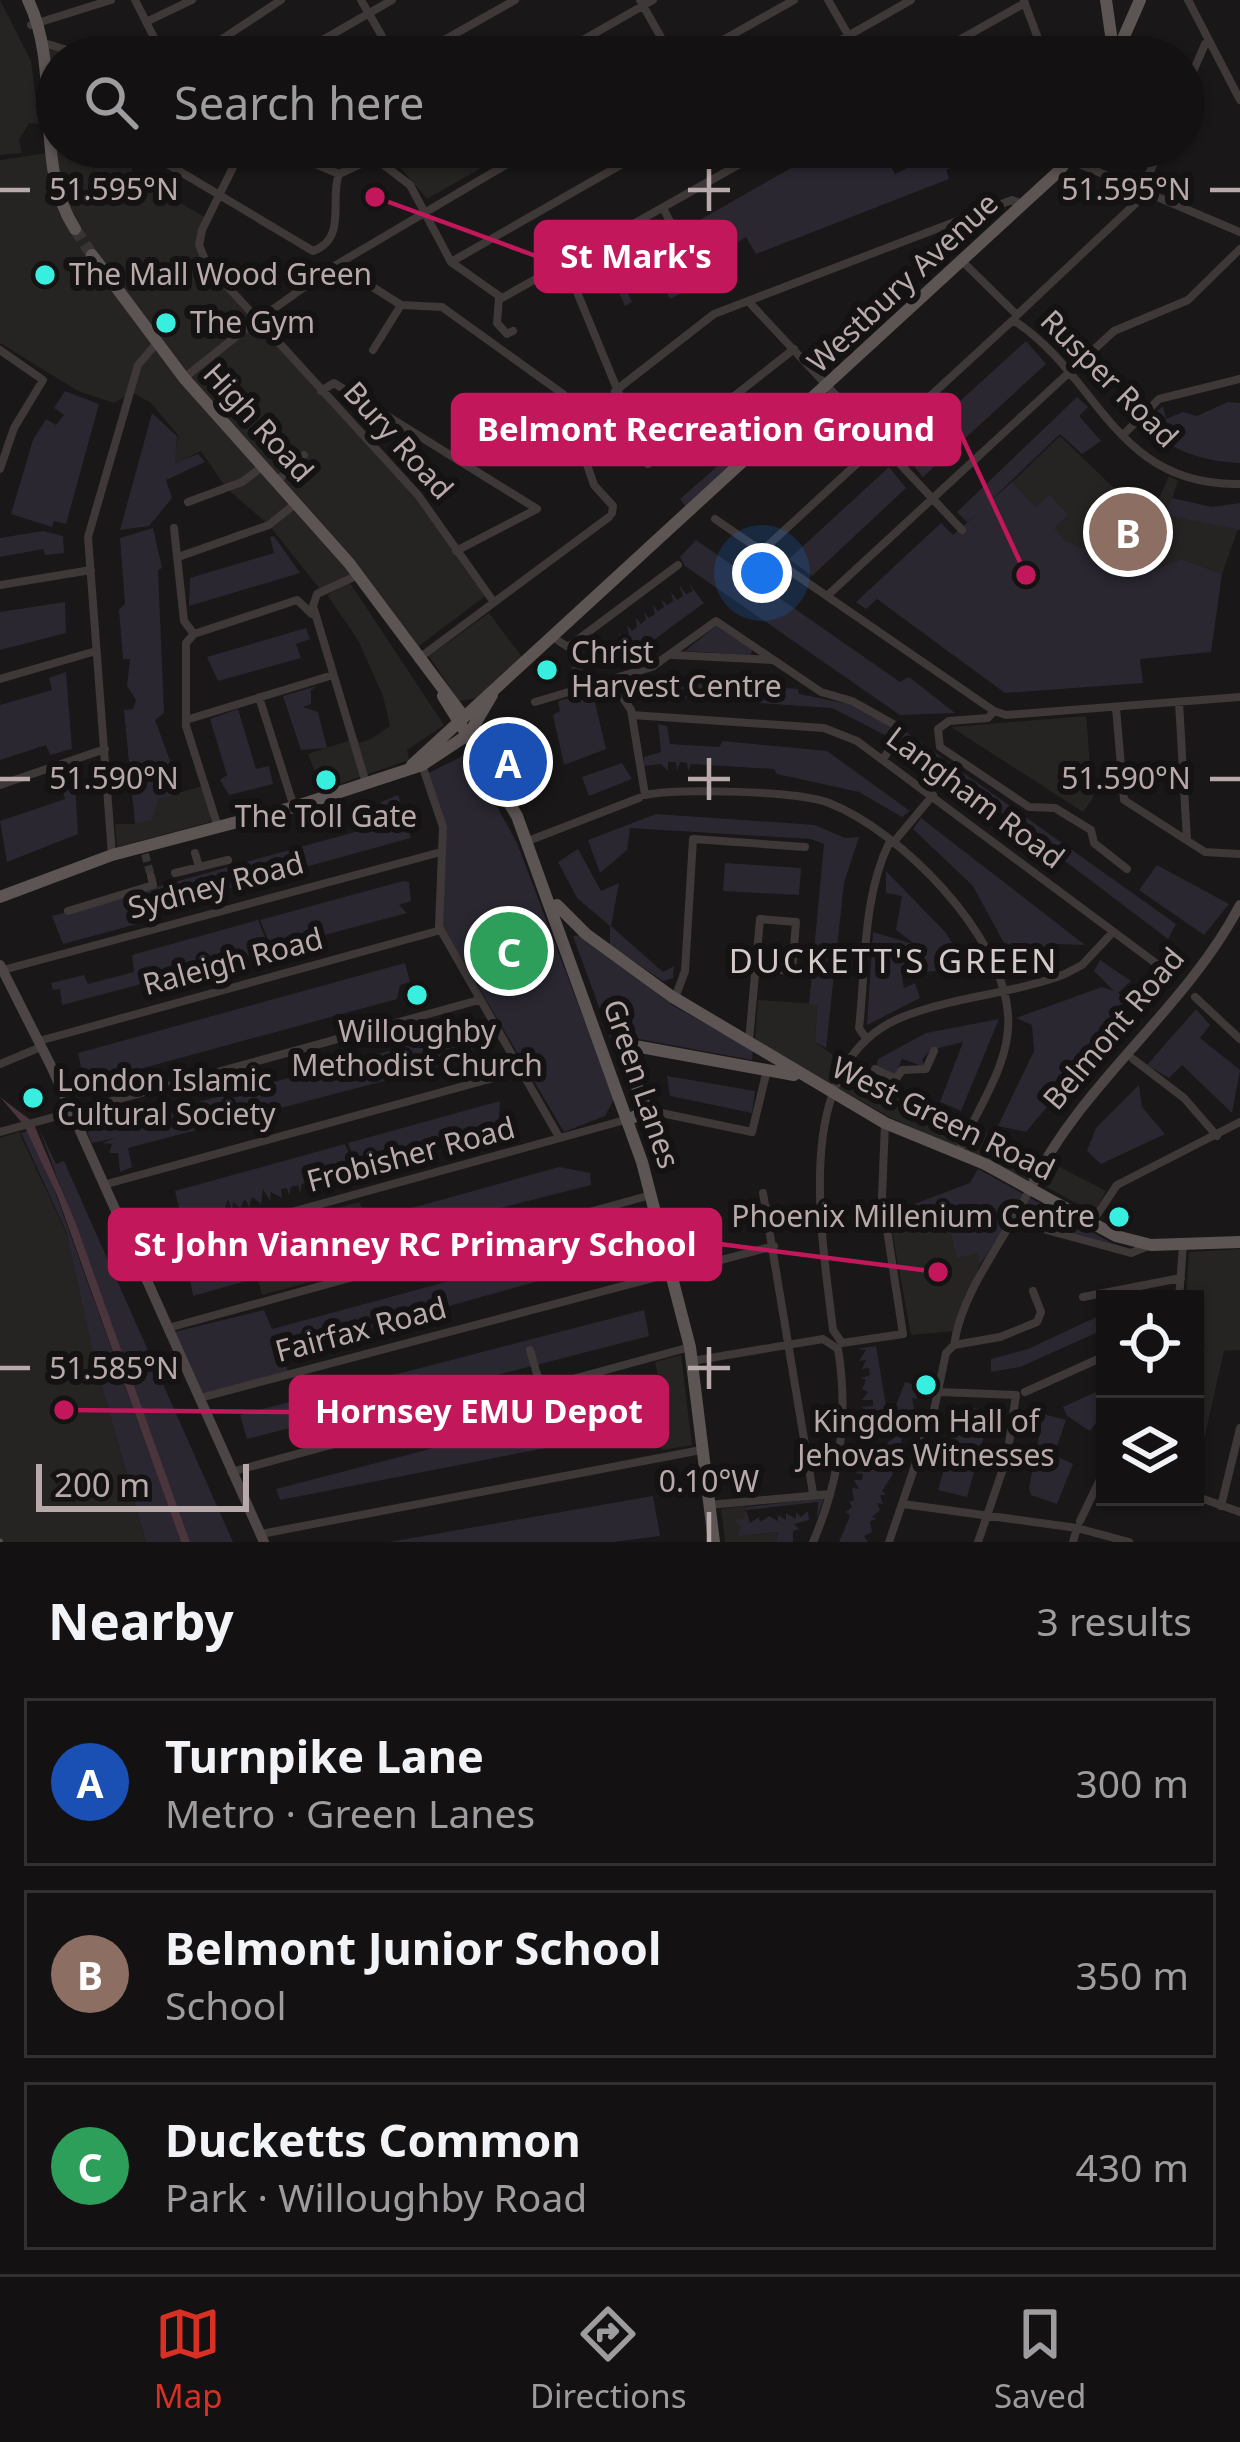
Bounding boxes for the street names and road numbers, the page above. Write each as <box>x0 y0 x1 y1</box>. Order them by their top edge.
street label: Westbury Avenue <box>798 183 1006 381</box>
street label: Rusper Road <box>1032 300 1188 456</box>
street label: High Road <box>195 354 323 490</box>
street label: Bury Road <box>335 372 463 508</box>
street label: Langham Road <box>879 716 1073 877</box>
street label: Sydney Road <box>123 841 308 928</box>
street label: Raleigh Road <box>138 917 327 1004</box>
street label: Belmont Road <box>1033 938 1193 1118</box>
street label: Green Lanes <box>594 994 690 1173</box>
street label: West Green Road <box>825 1046 1062 1189</box>
street label: Frobisher Road <box>302 1106 519 1201</box>
street label: Fairfax Road <box>271 1286 451 1371</box>

